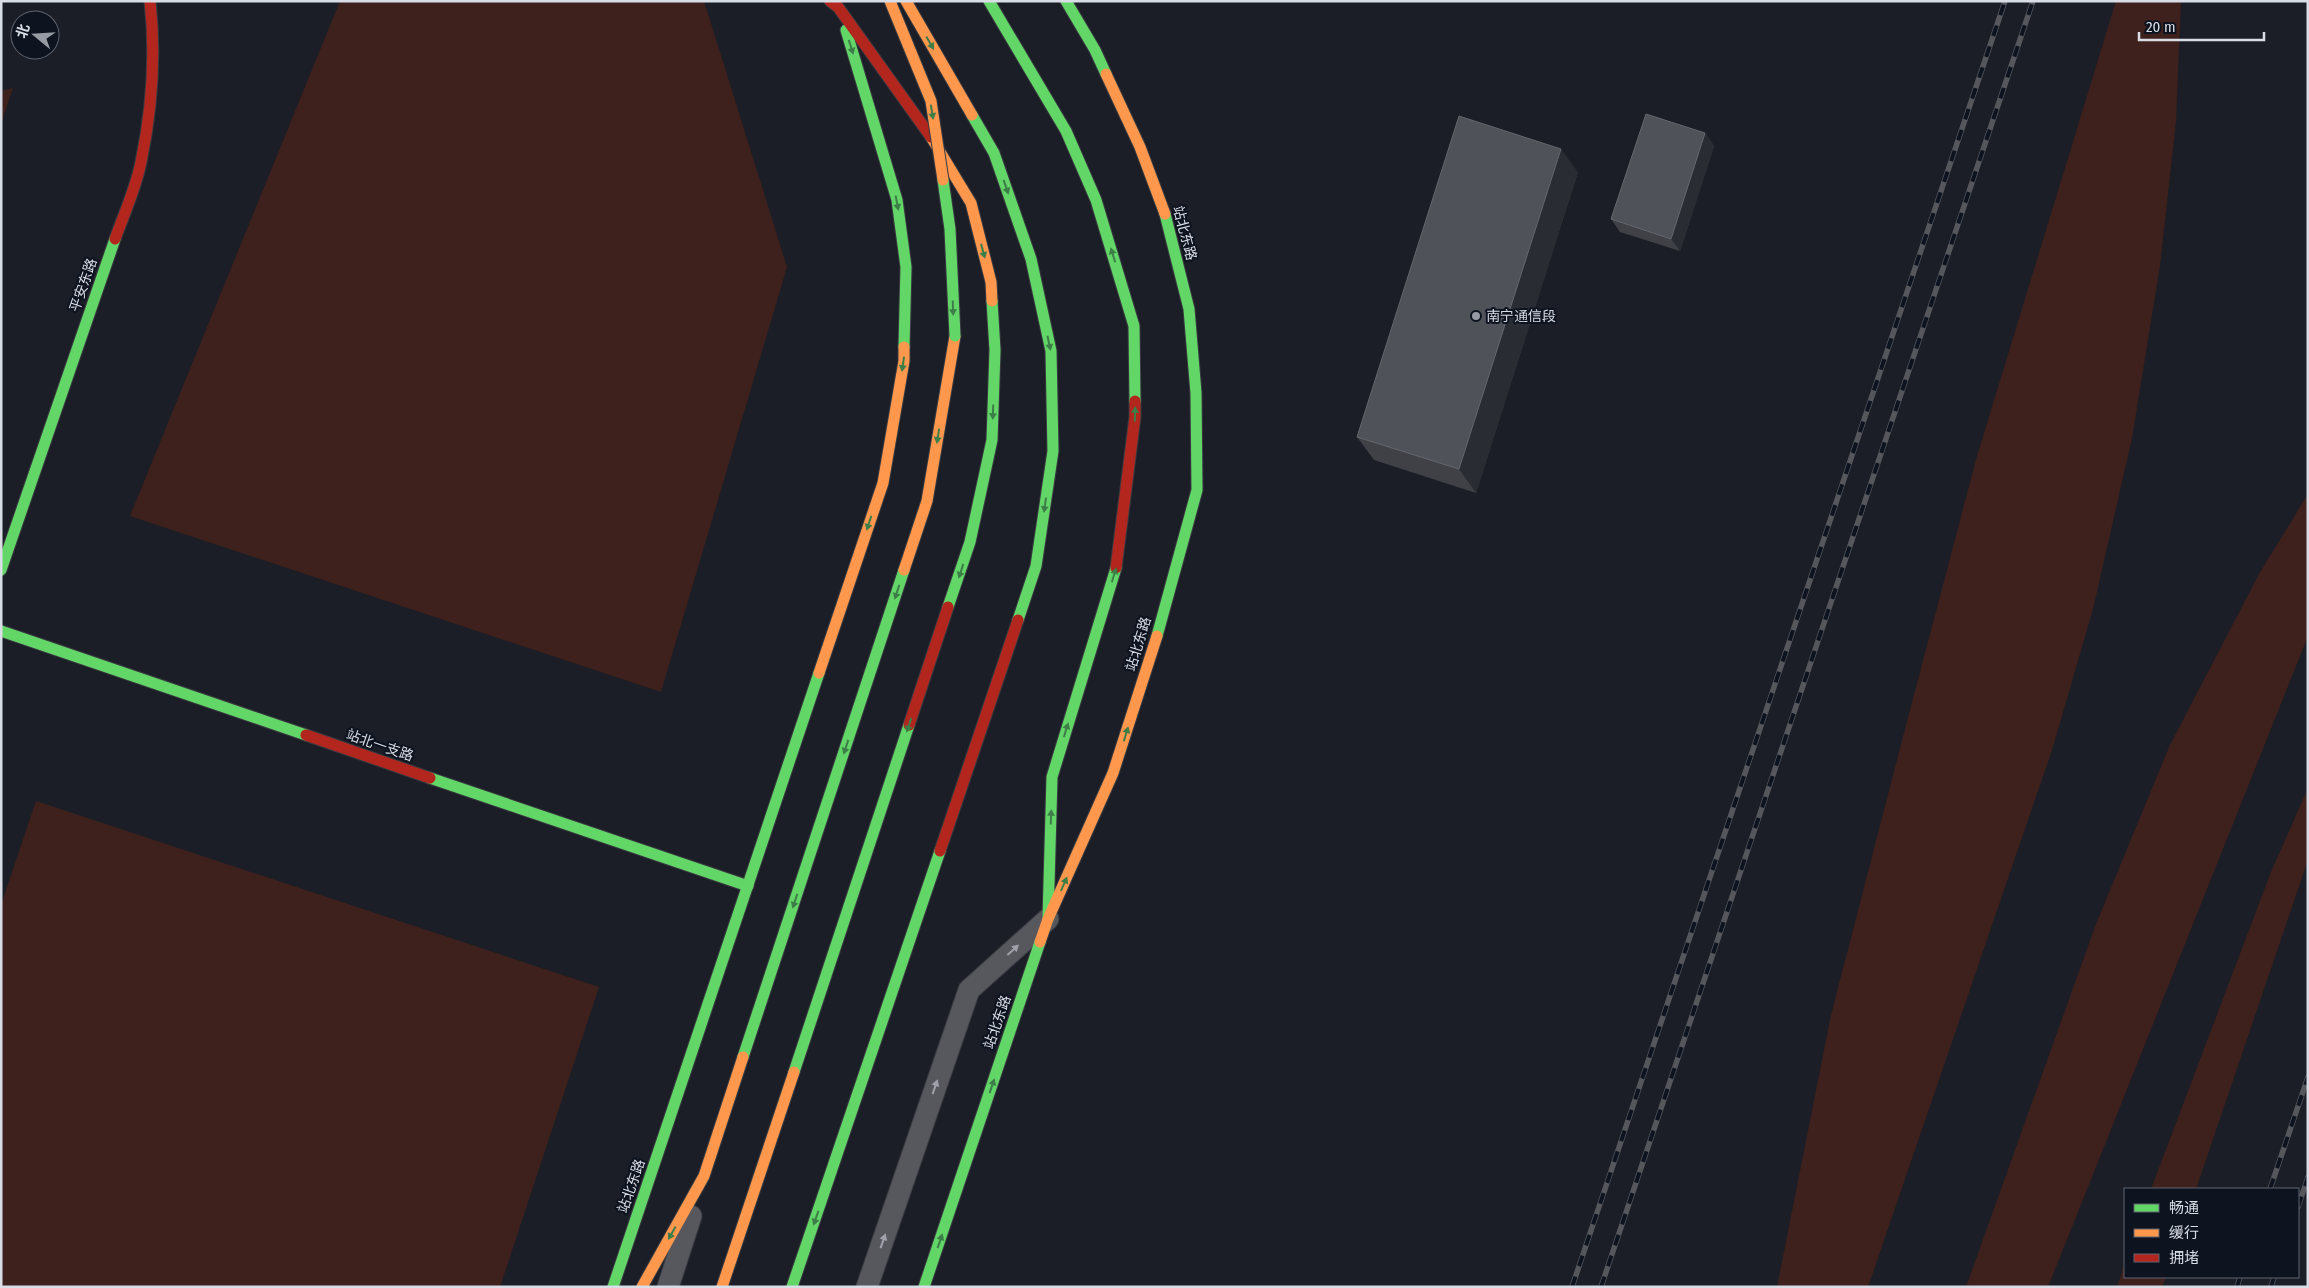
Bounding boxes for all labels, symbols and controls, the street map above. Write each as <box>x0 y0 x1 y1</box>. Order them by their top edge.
north arrow <box>10 10 60 60</box>
scale bar <box>2139 10 2264 42</box>
text: 20 m <box>2146 18 2176 36</box>
text: 北 <box>13 22 33 40</box>
one-way arrow <box>926 37 935 50</box>
one-way arrow <box>848 39 855 54</box>
one-way arrow <box>929 104 937 120</box>
one-way arrow <box>1003 179 1010 194</box>
one-way arrow <box>893 195 901 211</box>
street label: 站北东路 <box>1169 204 1200 262</box>
one-way arrow <box>979 243 987 258</box>
one-way arrow <box>1108 247 1116 262</box>
street label: 平安东路 <box>66 256 101 314</box>
one-way arrow <box>950 300 958 316</box>
place label: 南宁通信段 <box>1486 308 1556 325</box>
marker: 南宁通信段 <box>1470 310 1482 322</box>
one-way arrow <box>1045 335 1053 351</box>
one-way arrow <box>899 357 907 373</box>
one-way arrow <box>989 404 997 420</box>
one-way arrow <box>1131 406 1139 422</box>
one-way arrow <box>933 428 941 444</box>
one-way arrow <box>1041 497 1049 513</box>
one-way arrow <box>865 516 873 531</box>
one-way arrow <box>957 563 964 578</box>
one-way arrow <box>1111 568 1119 583</box>
one-way arrow <box>893 585 900 600</box>
street label: 站北东路 <box>1122 615 1155 673</box>
one-way arrow <box>905 717 913 732</box>
one-way arrow <box>1063 723 1071 738</box>
street label: 站北一支路 <box>344 726 416 765</box>
one-way arrow <box>1122 726 1130 741</box>
one-way arrow <box>842 739 849 754</box>
one-way arrow <box>1047 809 1055 825</box>
one-way arrow <box>1060 877 1068 891</box>
one-way arrow <box>791 894 799 909</box>
one-way arrow <box>1007 944 1019 956</box>
street label: 站北东路 <box>980 993 1015 1051</box>
one-way arrow <box>932 1079 940 1094</box>
one-way arrow <box>988 1079 996 1094</box>
street label: 站北东路 <box>614 1157 649 1215</box>
legend <box>2124 1188 2299 1278</box>
text: 畅通 <box>2169 1199 2199 1217</box>
one-way arrow <box>811 1211 819 1226</box>
text: 缓行 <box>2169 1224 2199 1242</box>
one-way arrow <box>668 1226 676 1241</box>
one-way arrow <box>879 1233 887 1248</box>
one-way arrow <box>937 1233 944 1248</box>
text: 拥堵 <box>2169 1249 2199 1267</box>

